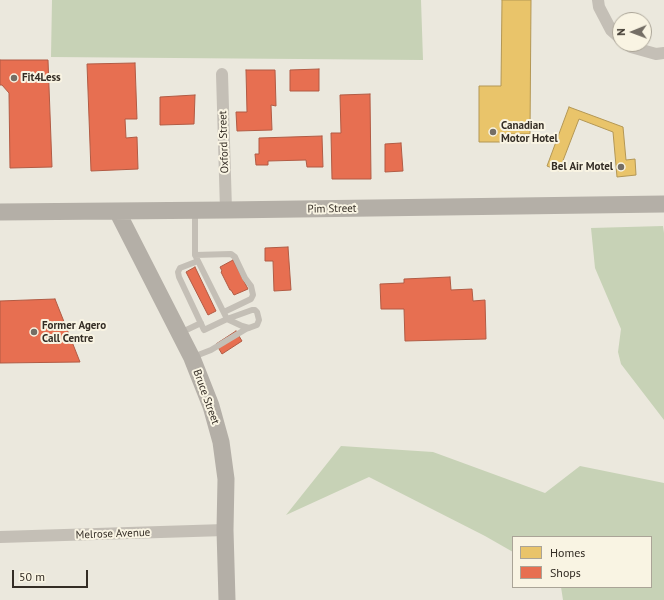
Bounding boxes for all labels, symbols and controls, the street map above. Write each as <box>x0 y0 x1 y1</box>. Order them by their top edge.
north arrow <box>612 12 652 52</box>
text: N <box>614 28 628 36</box>
place label: Fit4Less <box>22 71 61 85</box>
marker: Fit4Less <box>9 73 19 83</box>
street label: Oxford Street <box>216 110 232 174</box>
place label: Canadian Motor Hotel <box>501 119 558 145</box>
marker: Canadian Motor Hotel <box>488 127 498 137</box>
place label: Bel Air Motel <box>551 160 613 174</box>
marker: Bel Air Motel <box>616 162 626 172</box>
street label: Pim Street <box>307 202 357 216</box>
place label: Former Agero Call Centre <box>42 319 106 345</box>
marker: Former Agero Call Centre <box>29 327 39 337</box>
street label: Bruce Street <box>190 368 222 426</box>
street label: Melrose Avenue <box>75 526 151 542</box>
legend <box>512 536 652 588</box>
text: Homes <box>550 545 585 560</box>
scale bar <box>14 562 90 588</box>
text: Shops <box>550 565 581 580</box>
text: 50 m <box>19 569 45 584</box>

